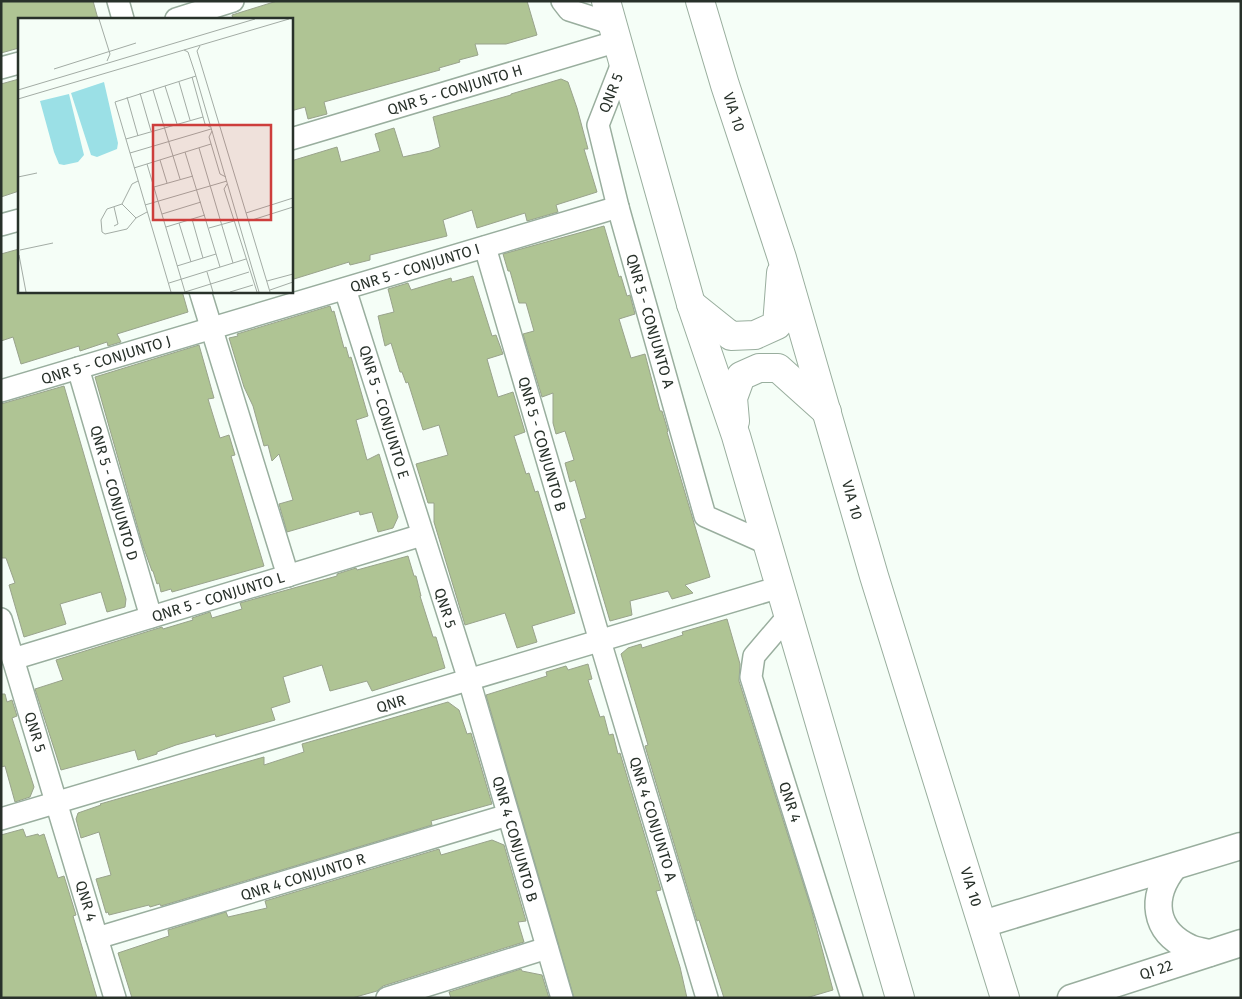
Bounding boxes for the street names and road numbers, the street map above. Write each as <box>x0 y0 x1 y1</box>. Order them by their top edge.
street label: QNR 5 - CONJUNTO H <box>385 61 525 119</box>
street label: QNR 5 <box>595 71 627 115</box>
street label: VIA 10 <box>719 90 749 134</box>
street label: QNR 5 - CONJUNTO I <box>348 240 482 296</box>
street label: QNR 5 - CONJUNTO A <box>622 252 678 391</box>
street label: QNR 5 - CONJUNTO J <box>39 332 173 388</box>
street label: QNR 5 - CONJUNTO E <box>355 343 413 481</box>
street label: QNR 5 - CONJUNTO B <box>514 375 570 513</box>
street label: QNR 5 - CONJUNTO D <box>86 423 142 563</box>
street label: VIA 10 <box>838 478 866 522</box>
street label: QNR 5 - CONJUNTO L <box>150 568 287 626</box>
street label: QNR 5 <box>430 586 460 630</box>
street label: QNR <box>374 691 408 717</box>
street label: QNR 5 <box>20 710 50 754</box>
street label: QNR 4 CONJUNTO A <box>625 755 681 884</box>
street label: QNR 4 CONJUNTO B <box>488 774 542 904</box>
street label: QNR 4 <box>775 779 805 825</box>
street label: QNR 4 CONJUNTO R <box>238 849 368 905</box>
street label: VIA 10 <box>957 865 985 909</box>
street label: QNR 4 <box>71 878 101 924</box>
street label: QI 22 <box>1137 956 1175 984</box>

